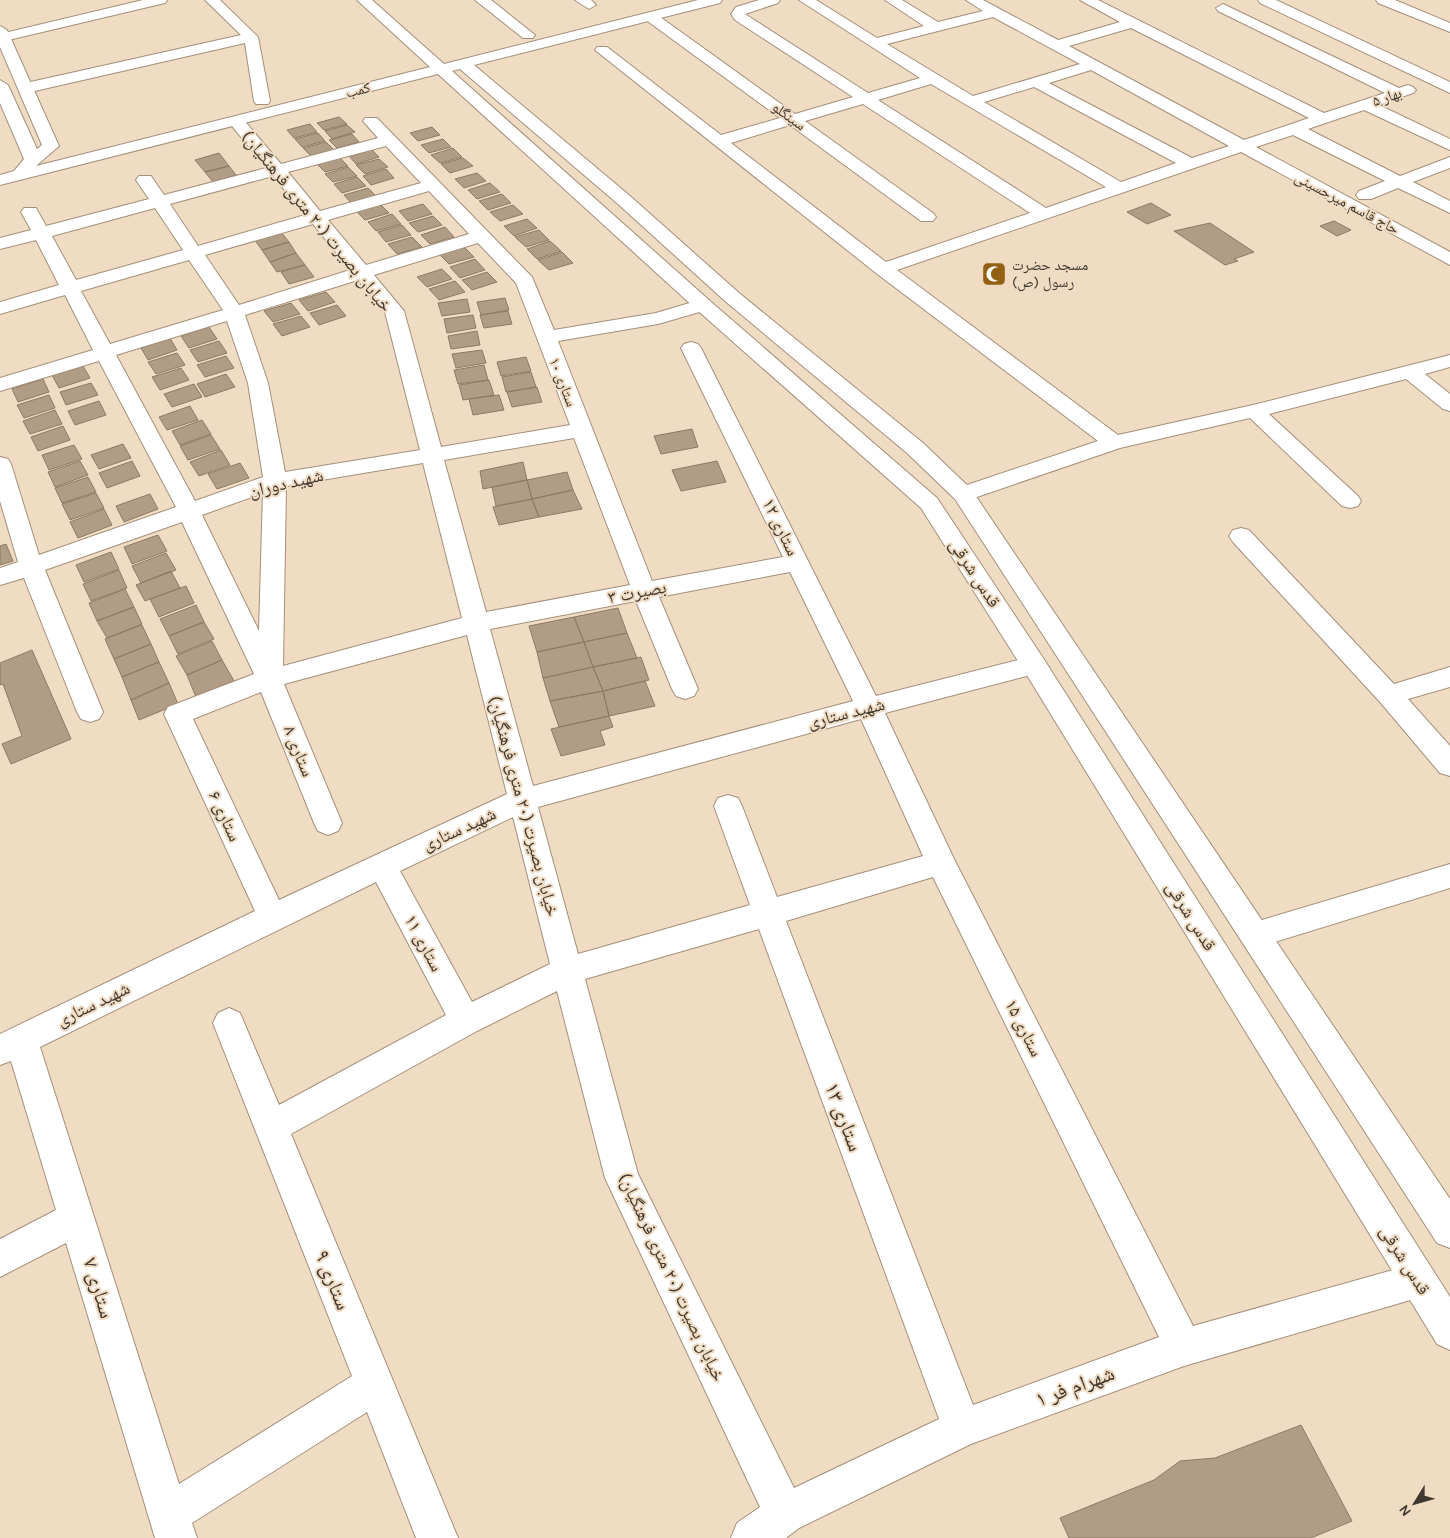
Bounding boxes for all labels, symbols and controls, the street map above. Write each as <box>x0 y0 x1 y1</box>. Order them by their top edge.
street label: کمب <box>344 78 372 102</box>
street label: بهار ۵ <box>1370 84 1404 110</box>
street label: سینگلو <box>769 98 809 134</box>
street label: خیابان بصیرت (۲۰ متری فرهنگیان) <box>237 126 397 316</box>
street label: حاج قاسم میرحسینی <box>1291 168 1403 239</box>
place label: مسجد حضرت رسول (ص) <box>1012 256 1088 292</box>
mosque icon: مسجد حضرت رسول (ص) <box>981 261 1007 287</box>
street label: ستاری ۱۰ <box>544 355 581 410</box>
street label: شهید دوران <box>247 464 325 502</box>
street label: ستاری ۱۲ <box>758 495 804 559</box>
street label: قدس شرقی <box>945 534 1005 612</box>
street label: بصیرت ۳ <box>606 576 668 608</box>
street label: خیابان بصیرت (۲۰ متری فرهنگیان) <box>484 693 564 919</box>
street label: شهید ستاری <box>805 693 887 733</box>
street label: ستاری ۸ <box>279 722 319 780</box>
street label: ستاری ۶ <box>204 787 246 845</box>
street label: شهید ستاری <box>419 802 499 856</box>
street label: قدس شرقی <box>1161 877 1221 955</box>
street label: ستاری ۱۱ <box>400 911 448 975</box>
street label: شهید ستاری <box>53 977 133 1031</box>
street label: ستاری ۱۵ <box>1000 996 1048 1060</box>
street label: ستاری ۱۳ <box>820 1079 868 1155</box>
street label: خیابان بصیرت (۲۰ متری فرهنگیان) <box>614 1169 730 1385</box>
street label: قدس شرقی <box>1375 1221 1435 1299</box>
street label: ستاری ۹ <box>310 1247 356 1313</box>
street label: ستاری ۷ <box>78 1255 120 1321</box>
street label: شهرام فر ۱ <box>1032 1361 1118 1413</box>
north arrow <box>1390 1478 1440 1528</box>
text: N <box>1395 1501 1415 1520</box>

